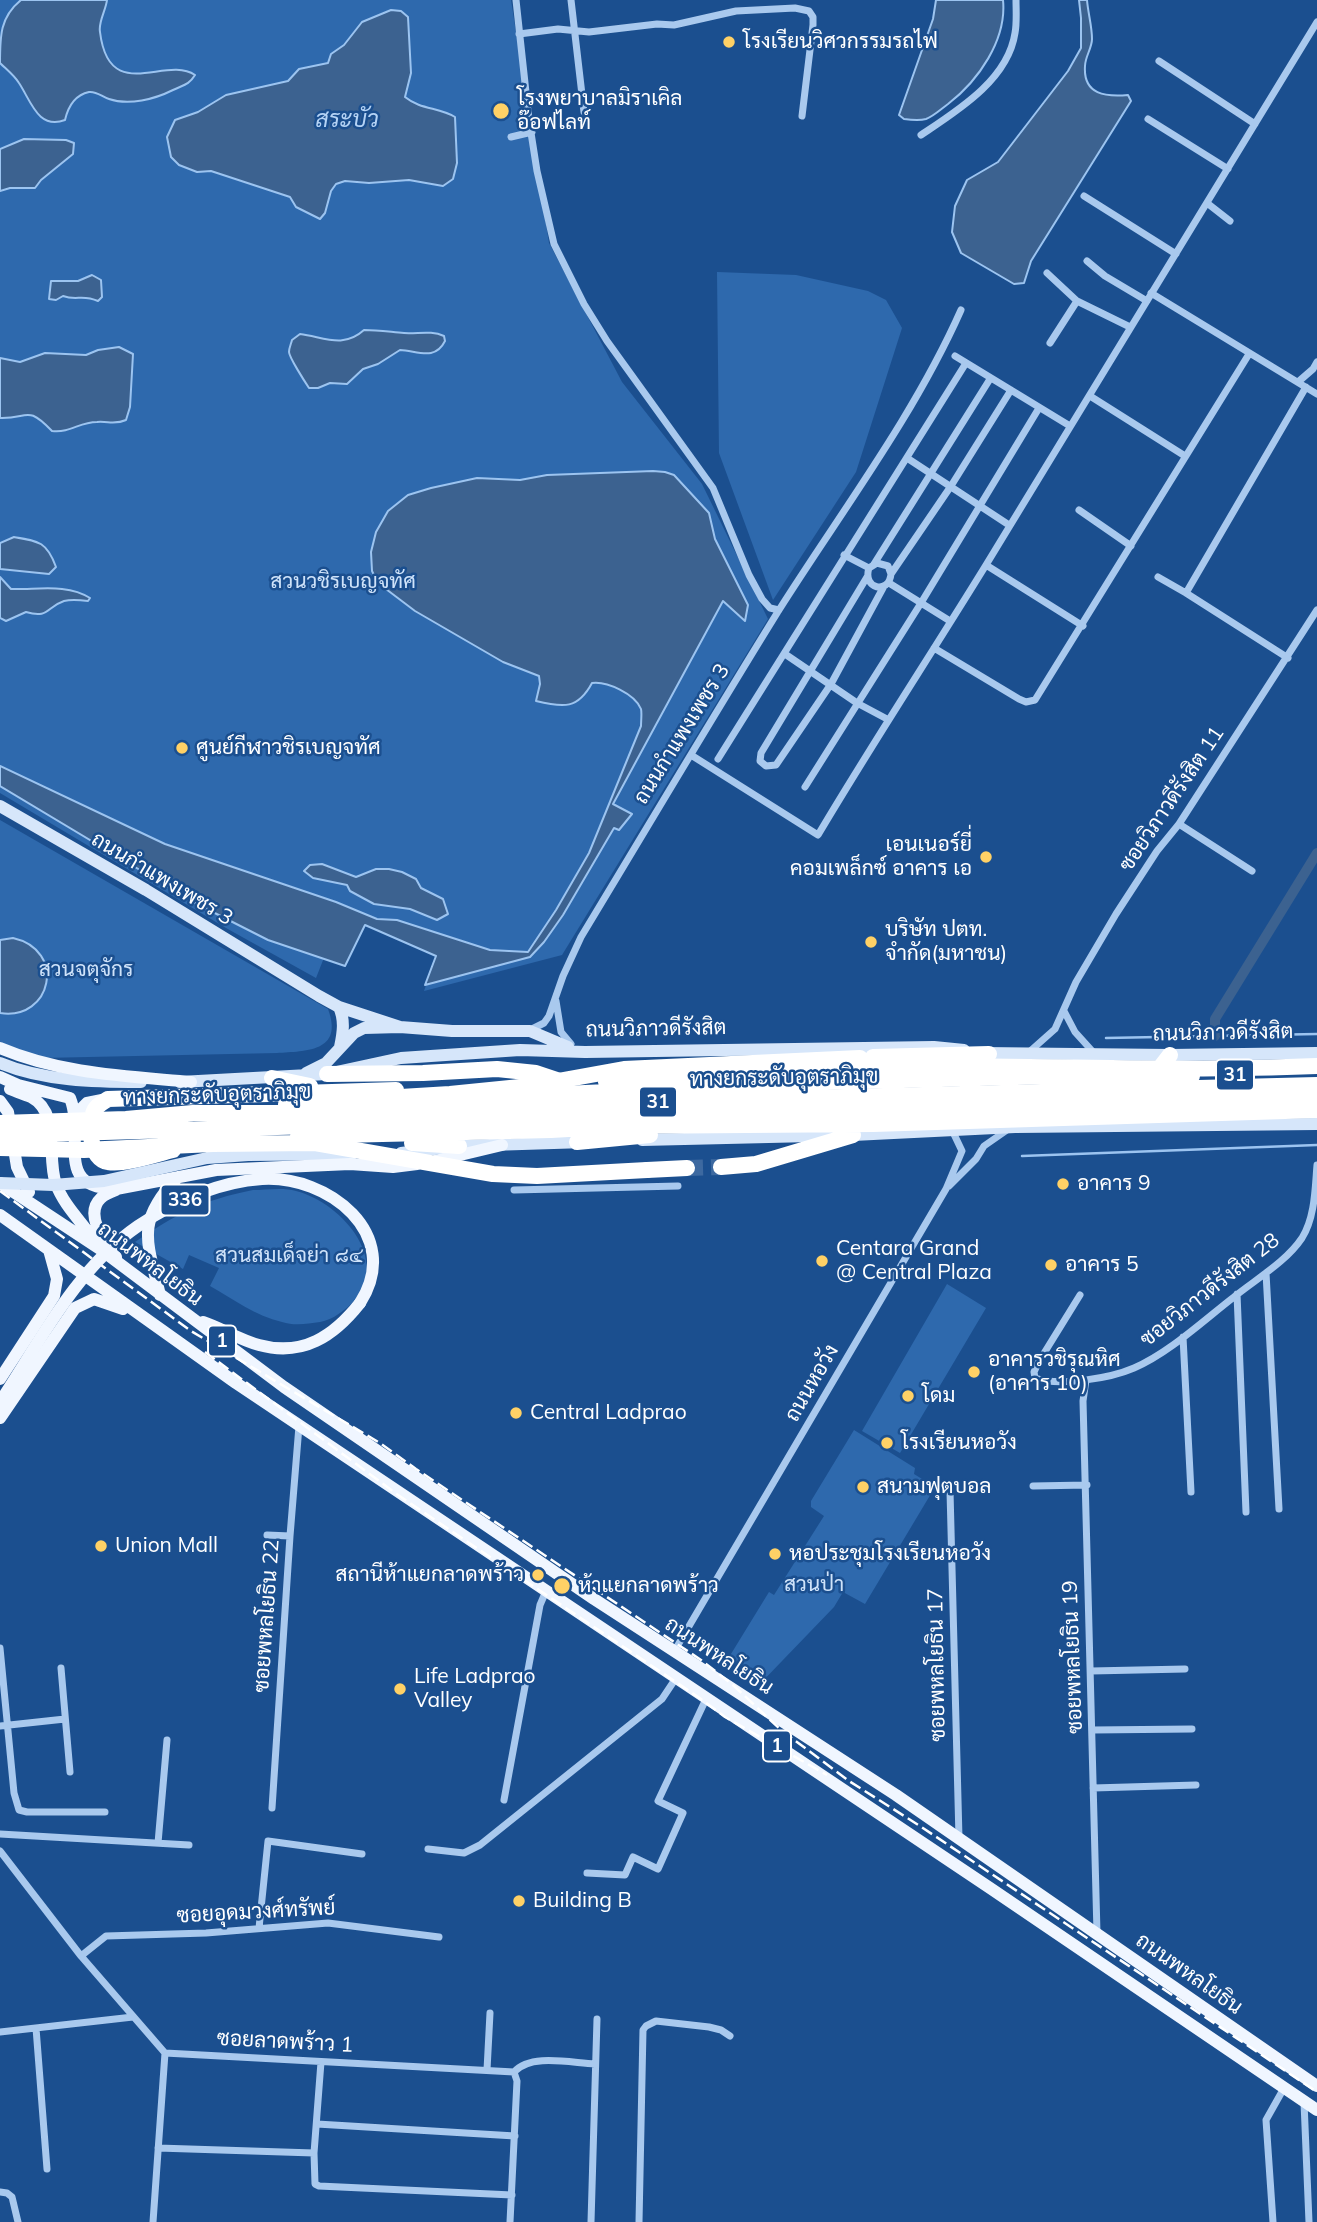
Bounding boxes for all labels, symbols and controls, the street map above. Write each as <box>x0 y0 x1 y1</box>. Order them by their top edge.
place label: โรงเรียนวิศวกรรมรถไฟ <box>743 29 938 55</box>
marker: โรงเรียนวิศวกรรมรถไฟ <box>721 34 737 50</box>
place label: โรงพยาบาลมิราเคิล อ๊อฟไลท์ <box>517 86 682 136</box>
marker: โรงพยาบาลมิราเคิล อ๊อฟไลท์ <box>491 101 511 121</box>
water label: สระบัว <box>315 106 379 134</box>
park label: สวนวชิรเบญจทัศ <box>270 569 416 595</box>
street label: ถนนกำแพงเพชร 3 <box>629 659 735 809</box>
street label: ซอยวิภาวดีรังสิต 11 <box>1114 722 1230 876</box>
place label: ศูนย์กีฬาวชิรเบญจทัศ <box>196 735 381 761</box>
marker: ศูนย์กีฬาวชิรเบญจทัศ <box>174 740 190 756</box>
street label: ถนนกำแพงเพชร 3 <box>87 827 237 931</box>
place label: เอนเนอร์ยี่ คอมเพล็กซ์ อาคาร เอ <box>790 832 972 882</box>
marker: เอนเนอร์ยี่ คอมเพล็กซ์ อาคาร เอ <box>978 849 994 865</box>
place label: บริษัท ปตท. จำกัด(มหาชน) <box>885 917 1007 967</box>
marker: บริษัท ปตท. จำกัด(มหาชน) <box>863 934 879 950</box>
park label: สวนจตุจักร <box>39 957 133 983</box>
street label: ถนนวิภาวดีรังสิต <box>585 1015 727 1043</box>
street label: ถนนวิภาวดีรังสิต <box>1152 1019 1294 1047</box>
road number: 31 <box>1216 1060 1254 1091</box>
street label: ทางยกระดับอุตราภิมุข <box>689 1064 879 1092</box>
street label: ทางยกระดับอุตราภิมุข <box>122 1079 312 1111</box>
road number: 31 <box>639 1086 677 1118</box>
place label: อาคาร 9 <box>1077 1171 1151 1197</box>
marker: อาคาร 9 <box>1055 1176 1071 1192</box>
road number: 336 <box>160 1184 210 1216</box>
street label: ถนนพหลโยธิน <box>93 1217 207 1311</box>
street label: ซอยวิภาวดีรังสิต 28 <box>1135 1228 1285 1352</box>
place label: Centara Grand @ Central Plaza <box>836 1236 992 1286</box>
park label: สวนสมเด็จย่า ๘๔ <box>215 1243 363 1269</box>
place label: อาคาร 5 <box>1065 1252 1139 1278</box>
marker: Centara Grand @ Central Plaza <box>814 1253 830 1269</box>
marker: อาคาร 5 <box>1043 1257 1059 1273</box>
road number: 1 <box>208 1326 236 1357</box>
street label: ถนนหอวัง <box>780 1340 844 1426</box>
place label: อาคารวชิรุณหิศ (อาคาร 10) <box>988 1347 1121 1397</box>
marker: อาคารวชิรุณหิศ (อาคาร 10) <box>966 1364 982 1380</box>
place label: โดม <box>922 1383 955 1409</box>
marker: โดม <box>900 1388 916 1404</box>
place label: Central Ladprao <box>530 1400 687 1426</box>
marker: Central Ladprao <box>508 1405 524 1421</box>
place label: โรงเรียนหอวัง <box>901 1430 1017 1456</box>
marker: โรงเรียนหอวัง <box>879 1435 895 1451</box>
place label: สนามฟุตบอล <box>877 1474 992 1500</box>
marker: สนามฟุตบอล <box>855 1479 871 1495</box>
place label: Union Mall <box>115 1533 218 1559</box>
marker: Union Mall <box>93 1538 109 1554</box>
street label: ซอยพหลโยธิน 22 <box>249 1539 285 1693</box>
place label: หอประชุมโรงเรียนหอวัง <box>789 1541 991 1567</box>
marker: หอประชุมโรงเรียนหอวัง <box>767 1546 783 1562</box>
place label: สถานีห้าแยกลาดพร้าว <box>335 1562 524 1588</box>
marker: สถานีห้าแยกลาดพร้าว <box>530 1567 546 1583</box>
park label: สวนป่า <box>784 1572 844 1598</box>
place label: ห้าแยกลาดพร้าว <box>578 1573 719 1599</box>
marker: ห้าแยกลาดพร้าว <box>552 1576 572 1596</box>
street label: ซอยพหลโยธิน 19 <box>1058 1580 1088 1734</box>
street label: ซอยพหลโยธิน 17 <box>923 1588 951 1742</box>
street label: ถนนพหลโยธิน <box>660 1612 778 1700</box>
place label: Life Ladprao Valley <box>414 1664 536 1714</box>
marker: Life Ladprao Valley <box>392 1681 408 1697</box>
road number: 1 <box>763 1730 791 1762</box>
place label: Building B <box>533 1888 632 1914</box>
marker: Building B <box>511 1893 527 1909</box>
street label: ซอยอุดมวงศ์ทรัพย์ <box>176 1895 336 1929</box>
street label: ถนนพหลโยธิน <box>1131 1928 1247 2020</box>
street label: ซอยลาดพร้าว 1 <box>216 2026 354 2058</box>

